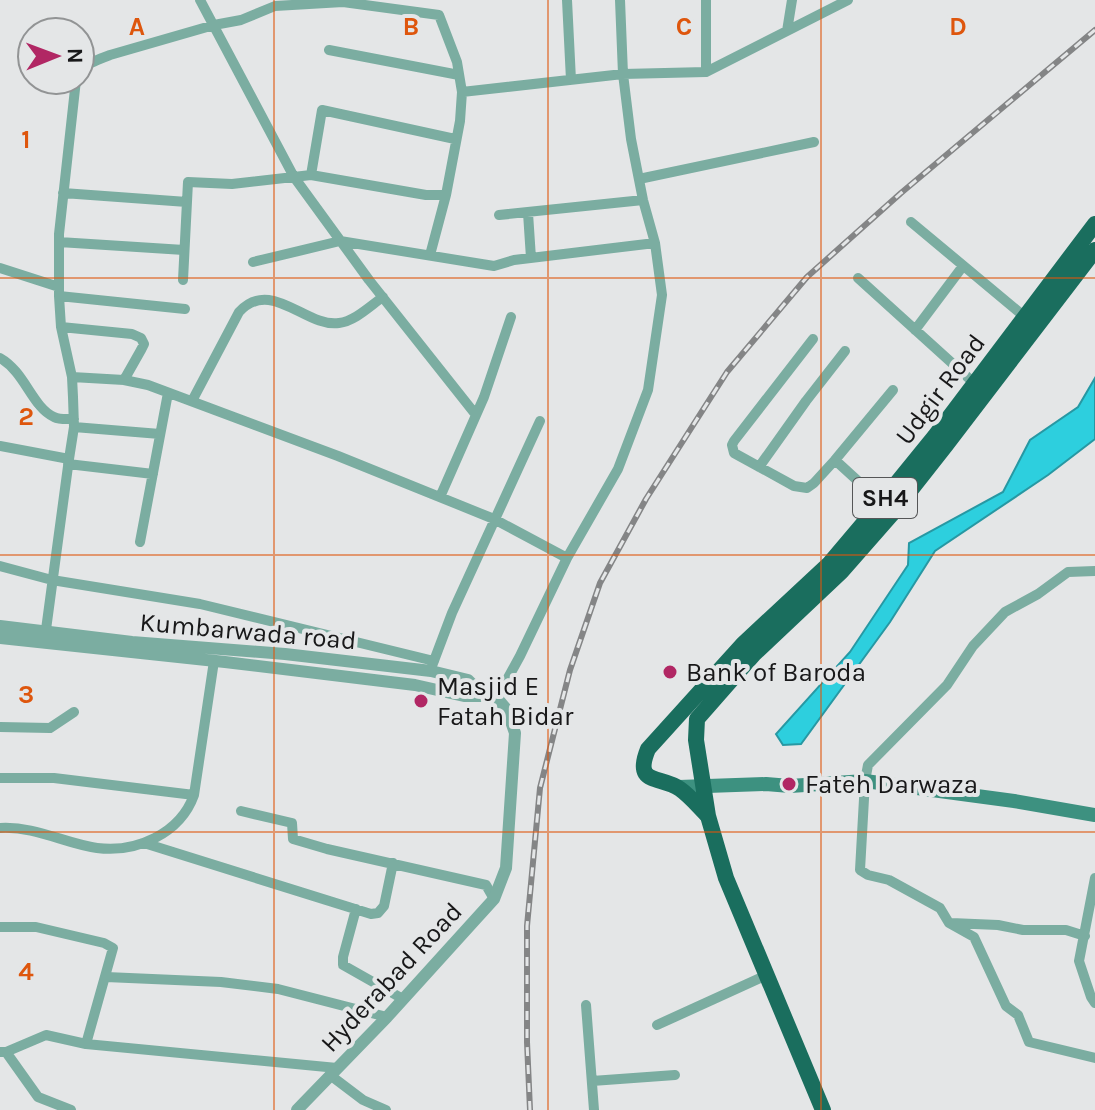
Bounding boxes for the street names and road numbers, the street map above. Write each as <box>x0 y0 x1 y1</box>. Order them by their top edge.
street label: Udgir Road <box>889 328 992 451</box>
road number: SH4 <box>853 478 917 518</box>
street label: Kumbarwada road <box>138 607 358 656</box>
street label: Hyderabad Road <box>314 896 469 1059</box>

